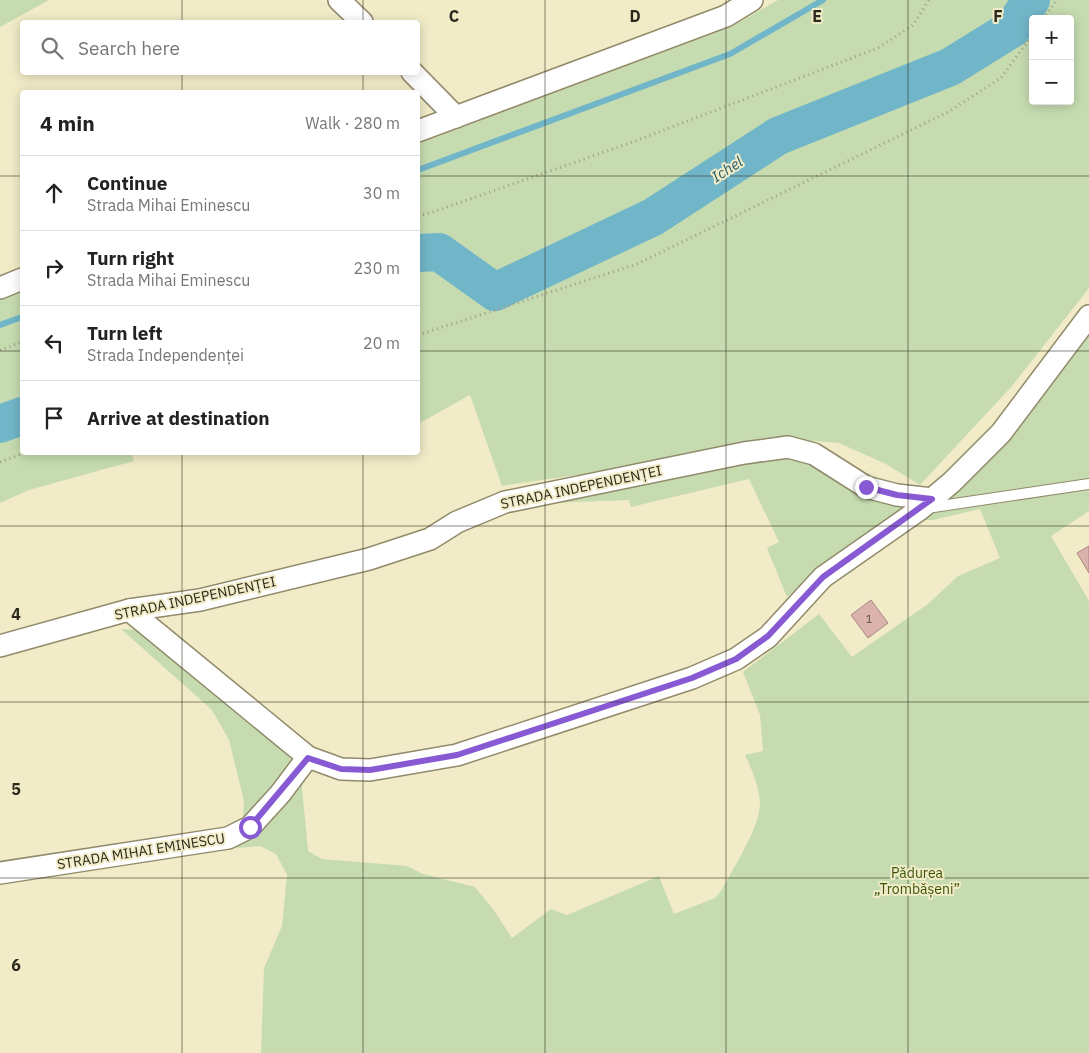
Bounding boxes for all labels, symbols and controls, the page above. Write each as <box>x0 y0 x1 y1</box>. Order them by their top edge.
text: C <box>449 6 459 26</box>
text: D <box>629 6 641 26</box>
text: E <box>812 6 822 26</box>
text: F <box>993 6 1003 26</box>
map controls <box>1029 15 1074 105</box>
button: + <box>1029 15 1074 60</box>
search box <box>20 20 420 75</box>
icon: search <box>38 34 66 62</box>
text: Search here <box>78 36 180 60</box>
button: − <box>1029 60 1074 105</box>
text: 4 min <box>40 109 95 137</box>
text: Walk · 280 m <box>305 113 400 133</box>
water label: Ichel <box>708 152 746 186</box>
text: Continue <box>87 171 167 195</box>
icon: ahead <box>40 179 68 207</box>
text: 30 m <box>363 183 400 203</box>
text: Strada Mihai Eminescu <box>87 195 250 215</box>
text: Turn right <box>87 246 174 270</box>
icon: right <box>40 254 68 282</box>
text: 230 m <box>353 258 400 278</box>
text: Strada Mihai Eminescu <box>87 270 250 290</box>
text: Turn left <box>87 321 163 345</box>
icon: left <box>40 329 68 357</box>
text: 20 m <box>363 333 400 353</box>
text: Strada Independenței <box>87 345 244 365</box>
icon: arrive <box>40 404 68 432</box>
text: Arrive at destination <box>87 406 270 430</box>
street label: STRADA INDEPENDENȚEI <box>499 461 663 513</box>
route end <box>855 476 878 499</box>
street label: STRADA INDEPENDENȚEI <box>113 572 277 624</box>
text: 4 <box>11 604 21 624</box>
house number: 1 <box>866 612 873 626</box>
text: 5 <box>11 779 21 799</box>
route start <box>239 816 262 839</box>
street label: STRADA MIHAI EMINESCU <box>56 829 226 873</box>
park label: Pădurea „Trombășeni” <box>874 864 960 898</box>
text: 6 <box>11 955 21 975</box>

